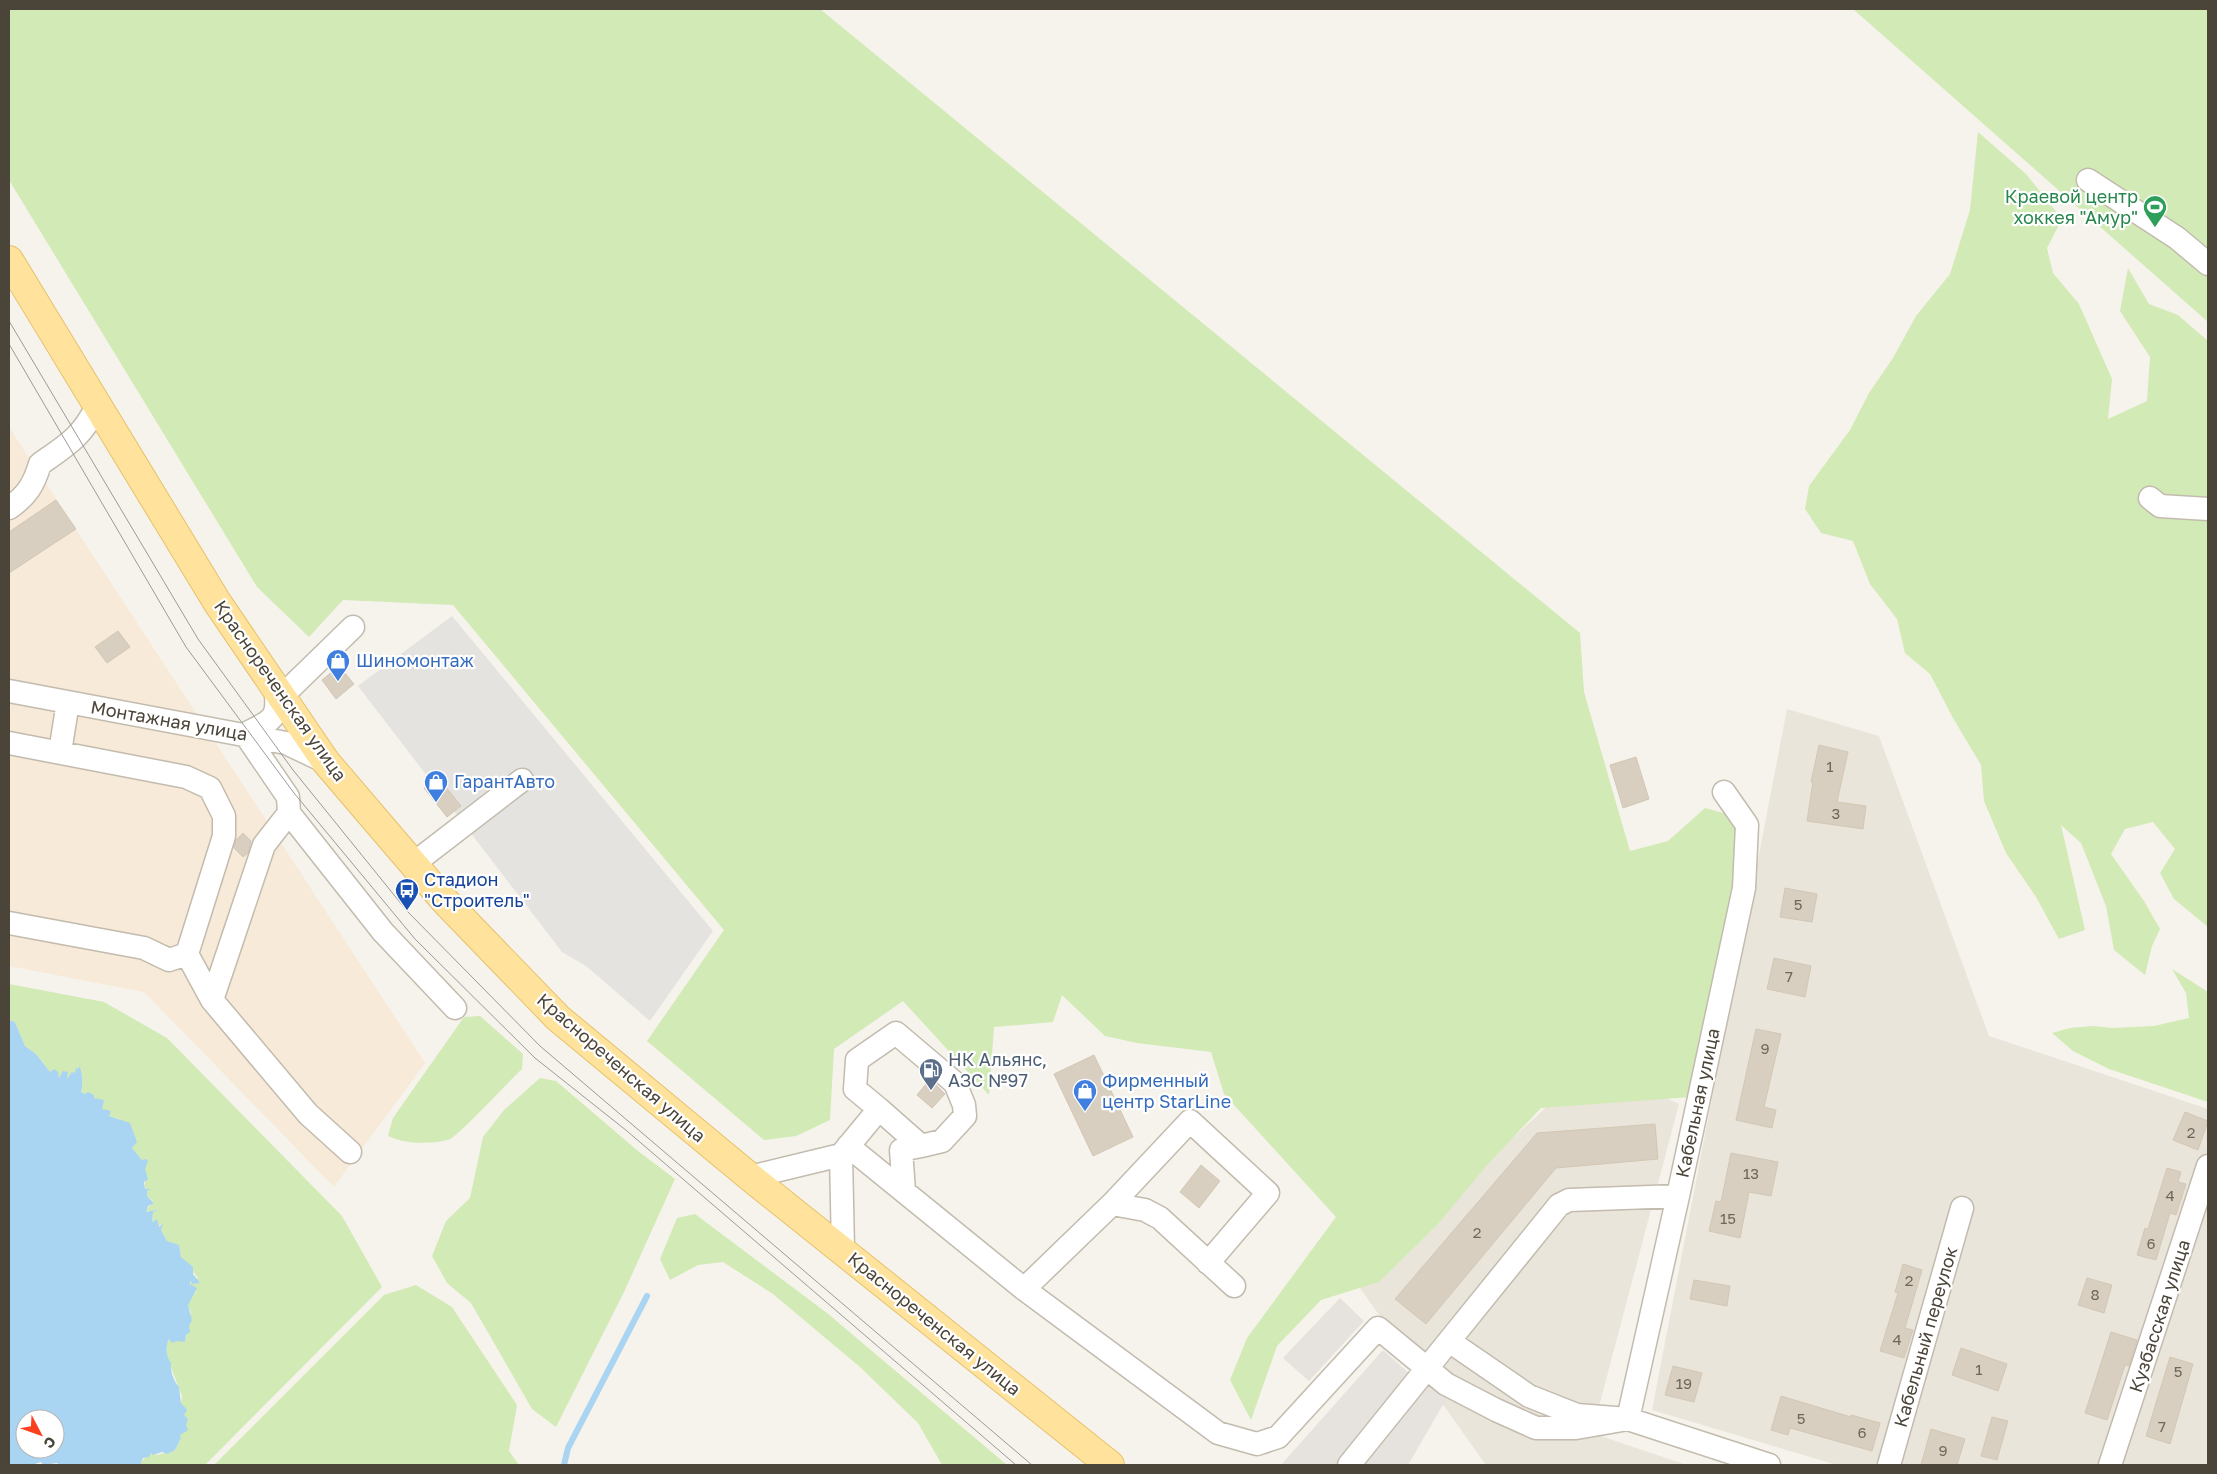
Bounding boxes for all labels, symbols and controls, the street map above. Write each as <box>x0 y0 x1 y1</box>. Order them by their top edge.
place label: Краевой центр хоккея "Амур" <box>2005 185 2138 228</box>
sports icon: Краевой центр хоккея "Амур" <box>2142 194 2168 228</box>
street label: Краснореченская улица <box>210 596 352 785</box>
shop icon: Шиномонтаж <box>325 648 351 682</box>
place label: Шиномонтаж <box>356 649 474 671</box>
street label: Монтажная улица <box>89 695 249 745</box>
house number: 1 <box>1826 757 1834 775</box>
shop icon: ГарантАвто <box>423 769 449 803</box>
place label: ГарантАвто <box>454 770 555 792</box>
house number: 3 <box>1832 804 1840 822</box>
place label: Стадион "Строитель" <box>424 868 530 911</box>
bus stop icon: Стадион "Строитель" <box>394 877 420 911</box>
house number: 5 <box>1794 895 1802 913</box>
house number: 7 <box>1785 967 1793 985</box>
street label: Краснореченская улица <box>533 988 710 1146</box>
street label: Кабельная улица <box>1670 1026 1724 1180</box>
house number: 9 <box>1760 1039 1770 1057</box>
place label: НК Альянс, АЗС №97 <box>948 1048 1047 1091</box>
fuel station icon: НК Альянс, АЗС №97 <box>918 1057 944 1091</box>
place label: Фирменный центр StarLine <box>1102 1069 1231 1112</box>
shop icon: Фирменный центр StarLine <box>1072 1078 1098 1112</box>
house number: 2 <box>2187 1123 2195 1141</box>
house number: 13 <box>1743 1164 1759 1182</box>
house number: 4 <box>2165 1186 2175 1204</box>
house number: 15 <box>1720 1209 1736 1227</box>
house number: 2 <box>1473 1223 1481 1241</box>
house number: 6 <box>2146 1234 2156 1252</box>
street label: Кузбасская улица <box>2124 1236 2194 1395</box>
street label: Кабельный переулок <box>1889 1244 1961 1430</box>
street label: Краснореченская улица <box>844 1247 1025 1400</box>
house number: 2 <box>1905 1271 1913 1289</box>
house number: 8 <box>2090 1285 2100 1303</box>
house number: 4 <box>1892 1330 1902 1348</box>
house number: 1 <box>1975 1360 1983 1378</box>
house number: 5 <box>2174 1362 2182 1380</box>
house number: 19 <box>1676 1374 1692 1392</box>
north arrow <box>15 1409 65 1459</box>
house number: 5 <box>1797 1409 1805 1427</box>
house number: 7 <box>2158 1417 2166 1435</box>
house number: 6 <box>1857 1423 1867 1441</box>
text: С <box>40 1434 60 1452</box>
house number: 9 <box>1938 1441 1948 1459</box>

